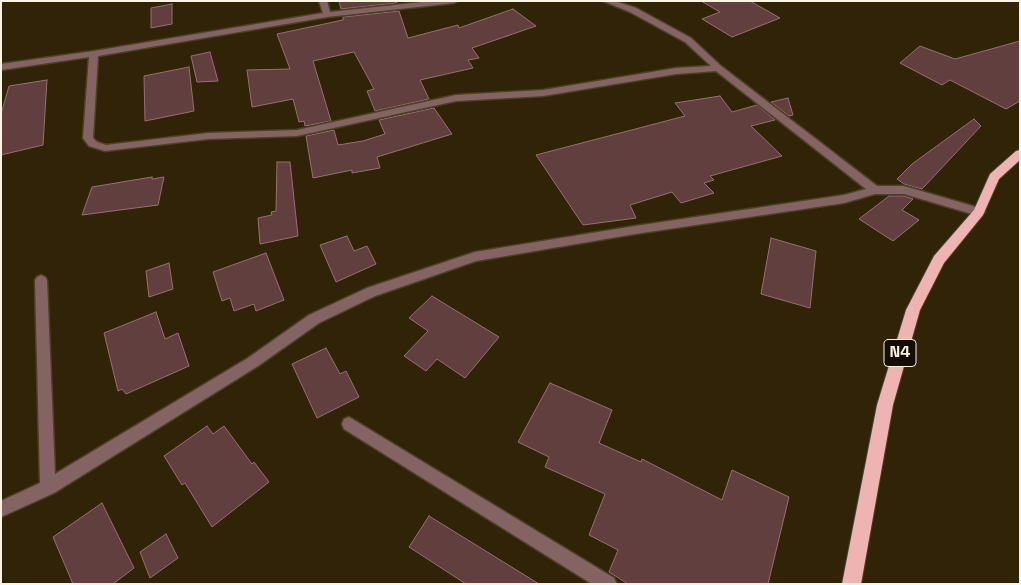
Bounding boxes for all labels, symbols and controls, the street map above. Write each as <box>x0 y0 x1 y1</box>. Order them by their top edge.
road number: N4 <box>884 339 916 366</box>

